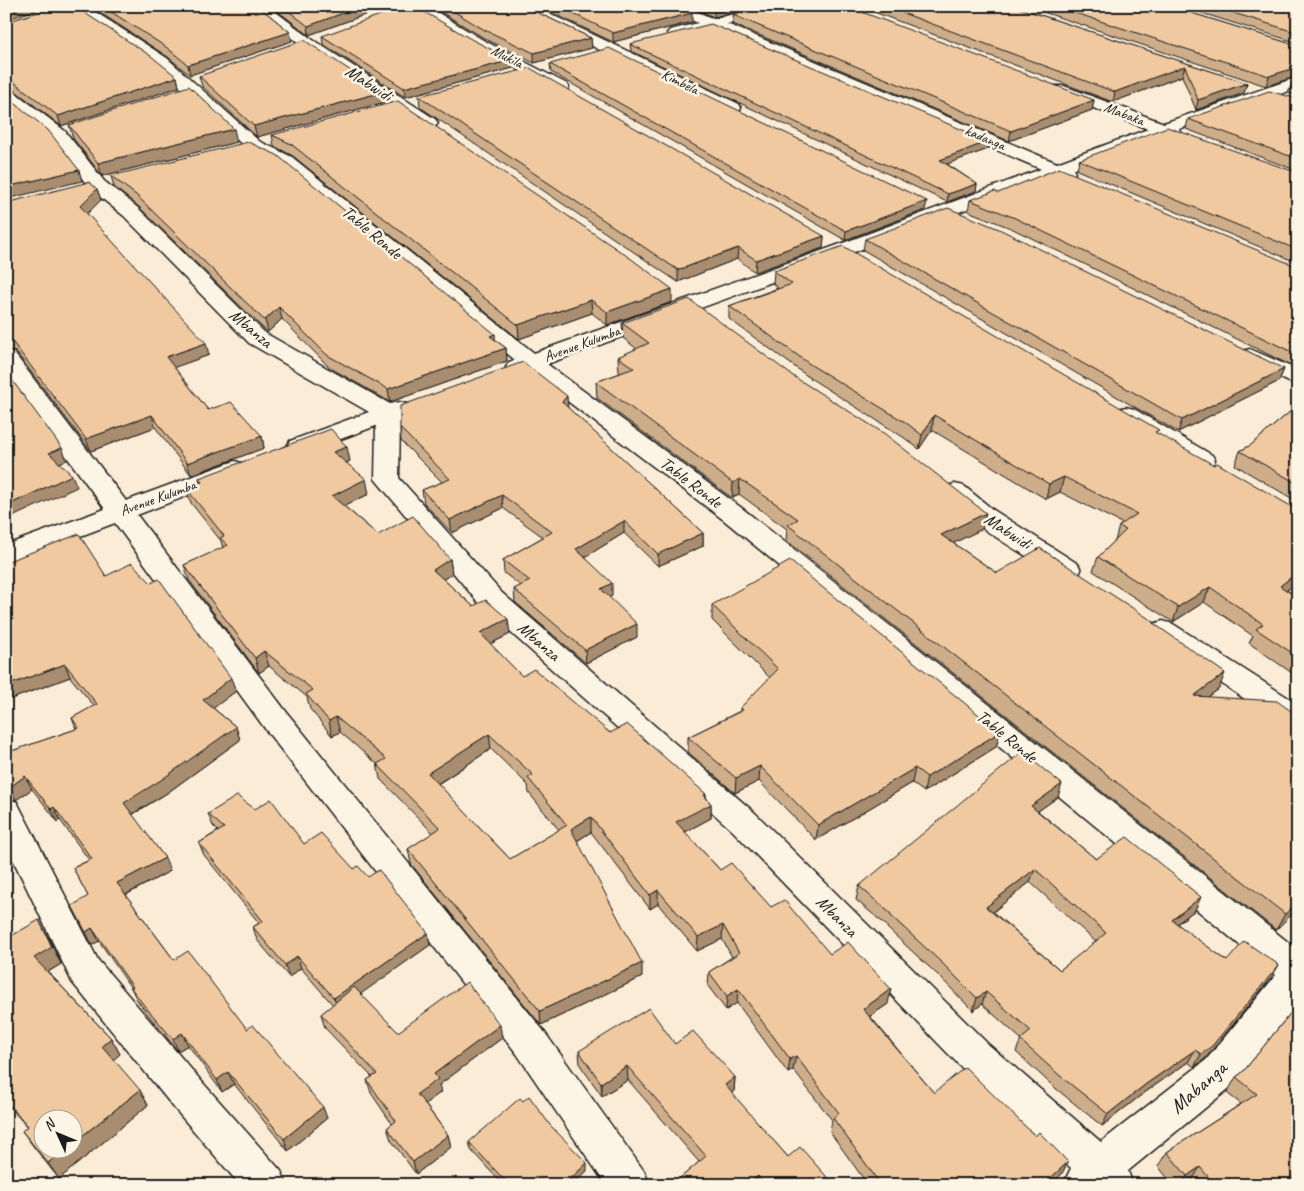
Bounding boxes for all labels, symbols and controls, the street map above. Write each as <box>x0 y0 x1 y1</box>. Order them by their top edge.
street label: Mukila <box>488 41 528 74</box>
street label: Mabwidi <box>341 60 399 108</box>
street label: Kimbela <box>658 65 703 100</box>
street label: Mabaka <box>1101 98 1149 131</box>
street label: kadanga <box>962 121 1010 156</box>
street label: Table Ronde <box>337 200 407 264</box>
street label: Mbanza <box>225 304 278 354</box>
street label: Avenue Kulumba <box>541 321 624 367</box>
street label: Table Ronde <box>656 452 727 513</box>
street label: Avenue Kulumba <box>117 475 200 521</box>
street label: Mabwidi <box>980 508 1038 556</box>
street label: Mbanza <box>513 616 566 667</box>
street label: Table Ronde <box>972 705 1043 768</box>
street label: Mbanza <box>812 891 864 943</box>
street label: Mabanga <box>1164 1054 1234 1119</box>
north arrow <box>32 1108 82 1158</box>
text: N <box>40 1115 60 1134</box>

